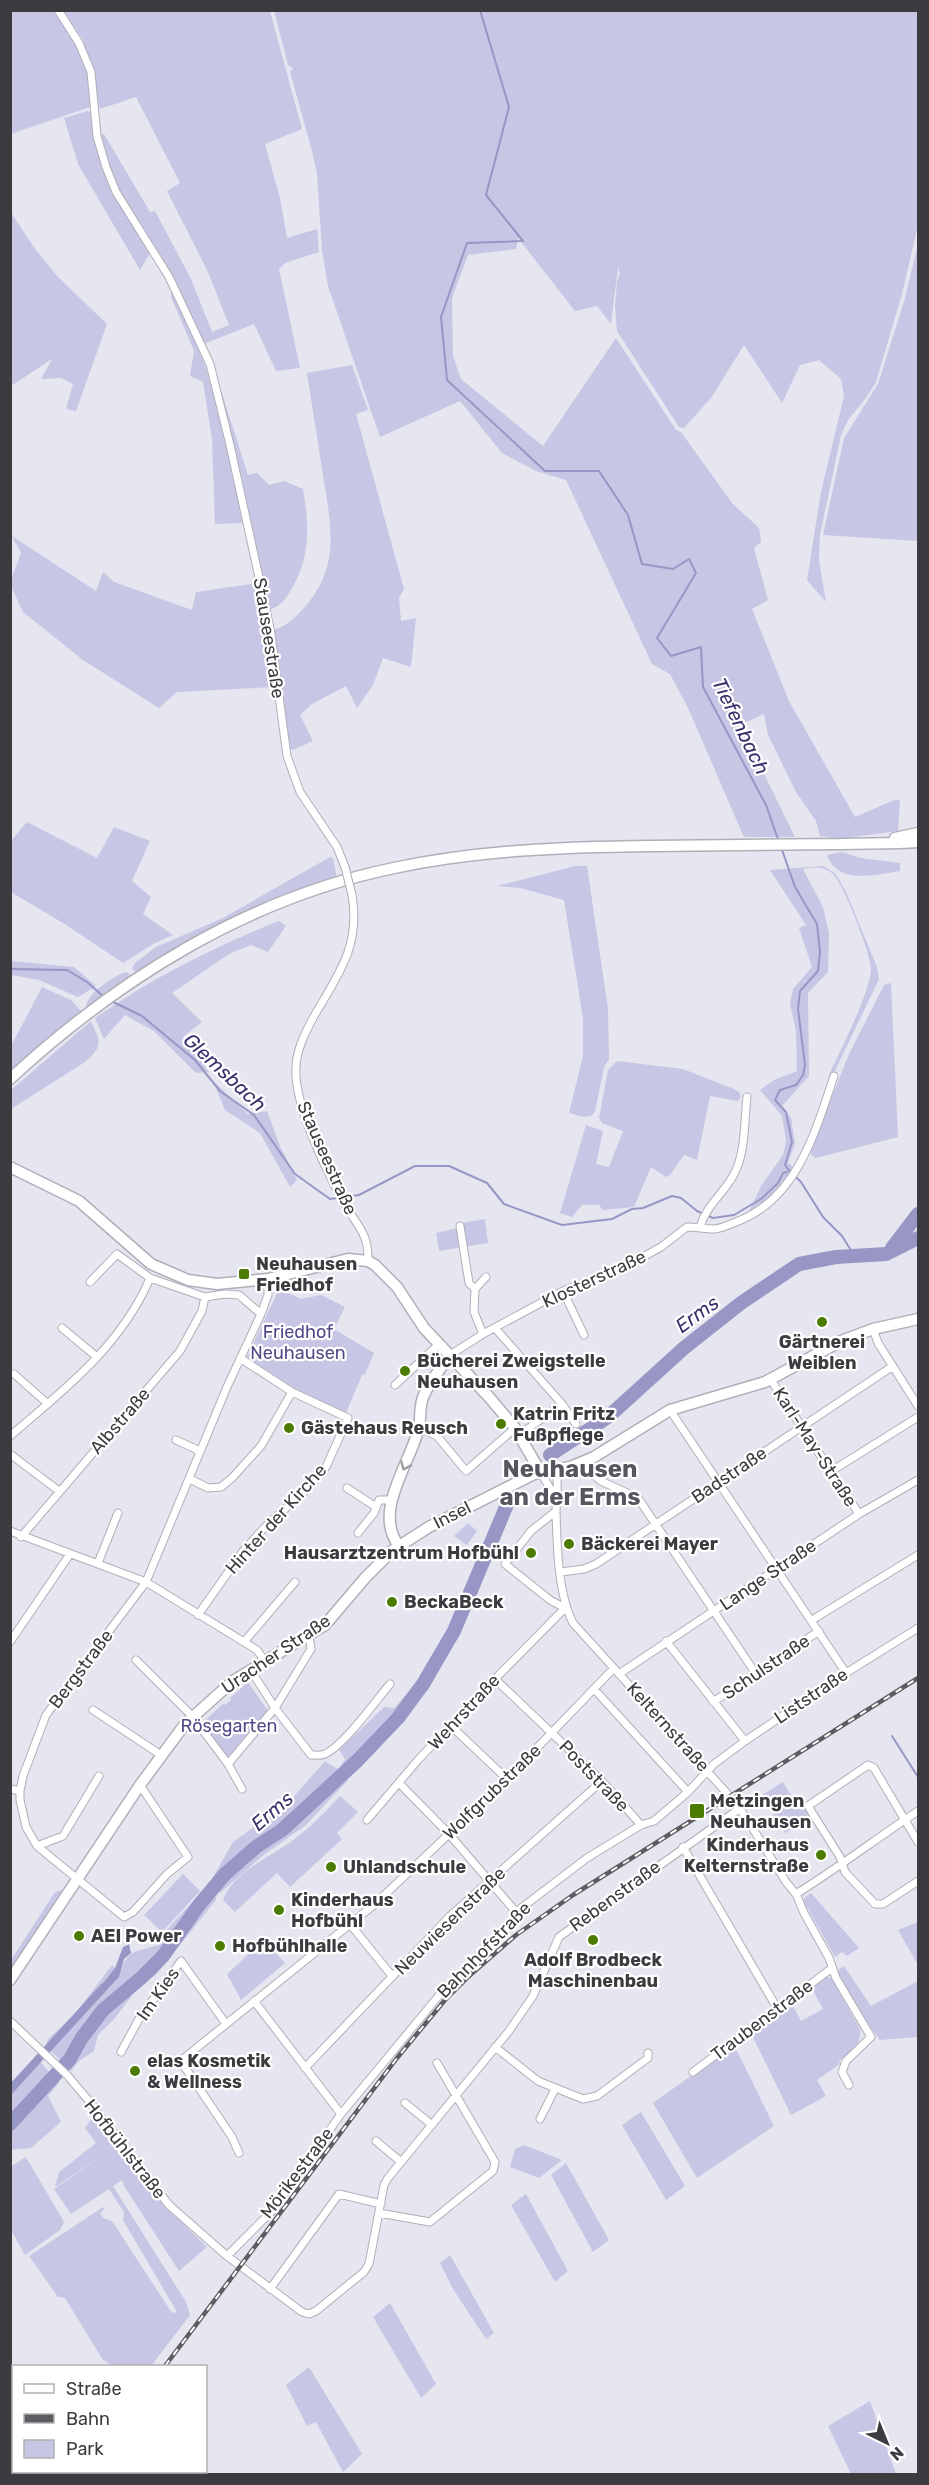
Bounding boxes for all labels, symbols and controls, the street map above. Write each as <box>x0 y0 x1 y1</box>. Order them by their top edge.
street label: Stauseestraße <box>249 576 289 700</box>
water label: Tiefenbach <box>707 674 775 778</box>
water label: Glemsbach <box>179 1028 271 1116</box>
street label: Stauseestraße <box>292 1098 362 1218</box>
street label: Klosterstraße <box>539 1245 649 1313</box>
place label: Neuhausen Friedhof <box>256 1253 357 1296</box>
marker: Neuhausen Friedhof <box>237 1267 251 1281</box>
water label: Erms <box>671 1290 723 1338</box>
marker: Gärtnerei Weiblen <box>815 1315 829 1329</box>
park label: Friedhof Neuhausen <box>250 1321 346 1364</box>
place label: Gärtnerei Weiblen <box>779 1331 865 1374</box>
place label: Bücherei Zweigstelle Neuhausen <box>417 1350 606 1393</box>
marker: Bücherei Zweigstelle Neuhausen <box>398 1364 412 1378</box>
street label: Albstraße <box>85 1383 155 1459</box>
street label: Karl-May-Straße <box>768 1383 862 1511</box>
place label: Katrin Fritz Fußpflege <box>513 1403 615 1446</box>
place label: Gästehaus Reusch <box>301 1417 468 1439</box>
marker: Katrin Fritz Fußpflege <box>494 1417 508 1431</box>
marker: Gästehaus Reusch <box>282 1421 296 1435</box>
street label: Badstraße <box>687 1442 771 1508</box>
district label: Neuhausen an der Erms <box>499 1455 641 1511</box>
street label: Hinter der Kirche <box>221 1459 331 1579</box>
one-way arrow <box>400 1460 412 1471</box>
street label: Insel <box>429 1496 475 1534</box>
place label: Bäckerei Mayer <box>581 1533 718 1555</box>
street label: Lange Straße <box>716 1535 820 1615</box>
marker: Bäckerei Mayer <box>562 1537 576 1551</box>
place label: Hausarztzentrum Hofbühl <box>284 1542 519 1564</box>
marker: Hausarztzentrum Hofbühl <box>524 1546 538 1560</box>
place label: BeckaBeck <box>404 1591 504 1613</box>
marker: BeckaBeck <box>385 1595 399 1609</box>
street label: Uracher Straße <box>217 1609 335 1699</box>
street label: Bergstraße <box>44 1625 118 1713</box>
street label: Schulstraße <box>718 1630 814 1704</box>
street label: Liststraße <box>770 1663 852 1729</box>
street label: Wehrstraße <box>423 1670 505 1754</box>
street label: Kelternstraße <box>622 1678 714 1776</box>
park label: Rösegarten <box>181 1715 277 1737</box>
street label: Poststraße <box>554 1735 634 1817</box>
street label: Wolfgrubstraße <box>438 1740 546 1844</box>
water label: Erms <box>246 1786 298 1836</box>
place label: Metzingen Neuhausen <box>710 1790 811 1833</box>
marker: Metzingen Neuhausen <box>688 1802 706 1820</box>
place label: Kinderhaus Kelternstraße <box>684 1834 809 1877</box>
marker: Kinderhaus Kelternstraße <box>814 1848 828 1862</box>
place label: Uhlandschule <box>343 1856 466 1878</box>
street label: Rebenstraße <box>565 1856 665 1936</box>
marker: Uhlandschule <box>324 1860 338 1874</box>
street label: Neuwiesenstraße <box>390 1862 510 1980</box>
place label: Kinderhaus Hofbühl <box>291 1889 394 1932</box>
street label: Bahnhofstraße <box>433 1897 535 2003</box>
marker: Kinderhaus Hofbühl <box>272 1903 286 1917</box>
place label: AEI Power <box>91 1925 182 1947</box>
marker: AEI Power <box>72 1929 86 1943</box>
marker: Adolf Brodbeck Maschinenbau <box>586 1933 600 1947</box>
place label: Hofbühlhalle <box>232 1935 348 1957</box>
marker: Hofbühlhalle <box>213 1939 227 1953</box>
place label: Adolf Brodbeck Maschinenbau <box>524 1949 662 1992</box>
street label: Im Kies <box>132 1963 184 2025</box>
street label: Traubenstraße <box>707 1975 817 2065</box>
place label: elas Kosmetik & Wellness <box>147 2050 271 2093</box>
marker: elas Kosmetik & Wellness <box>128 2064 142 2078</box>
street label: Hofbühlstraße <box>79 2095 171 2203</box>
street label: Mörikestraße <box>256 2123 338 2223</box>
legend <box>12 2365 207 2473</box>
text: Straße <box>66 2378 122 2400</box>
text: Bahn <box>66 2408 110 2430</box>
north arrow <box>857 2413 917 2473</box>
text: Park <box>66 2438 104 2460</box>
text: N <box>886 2443 908 2464</box>

